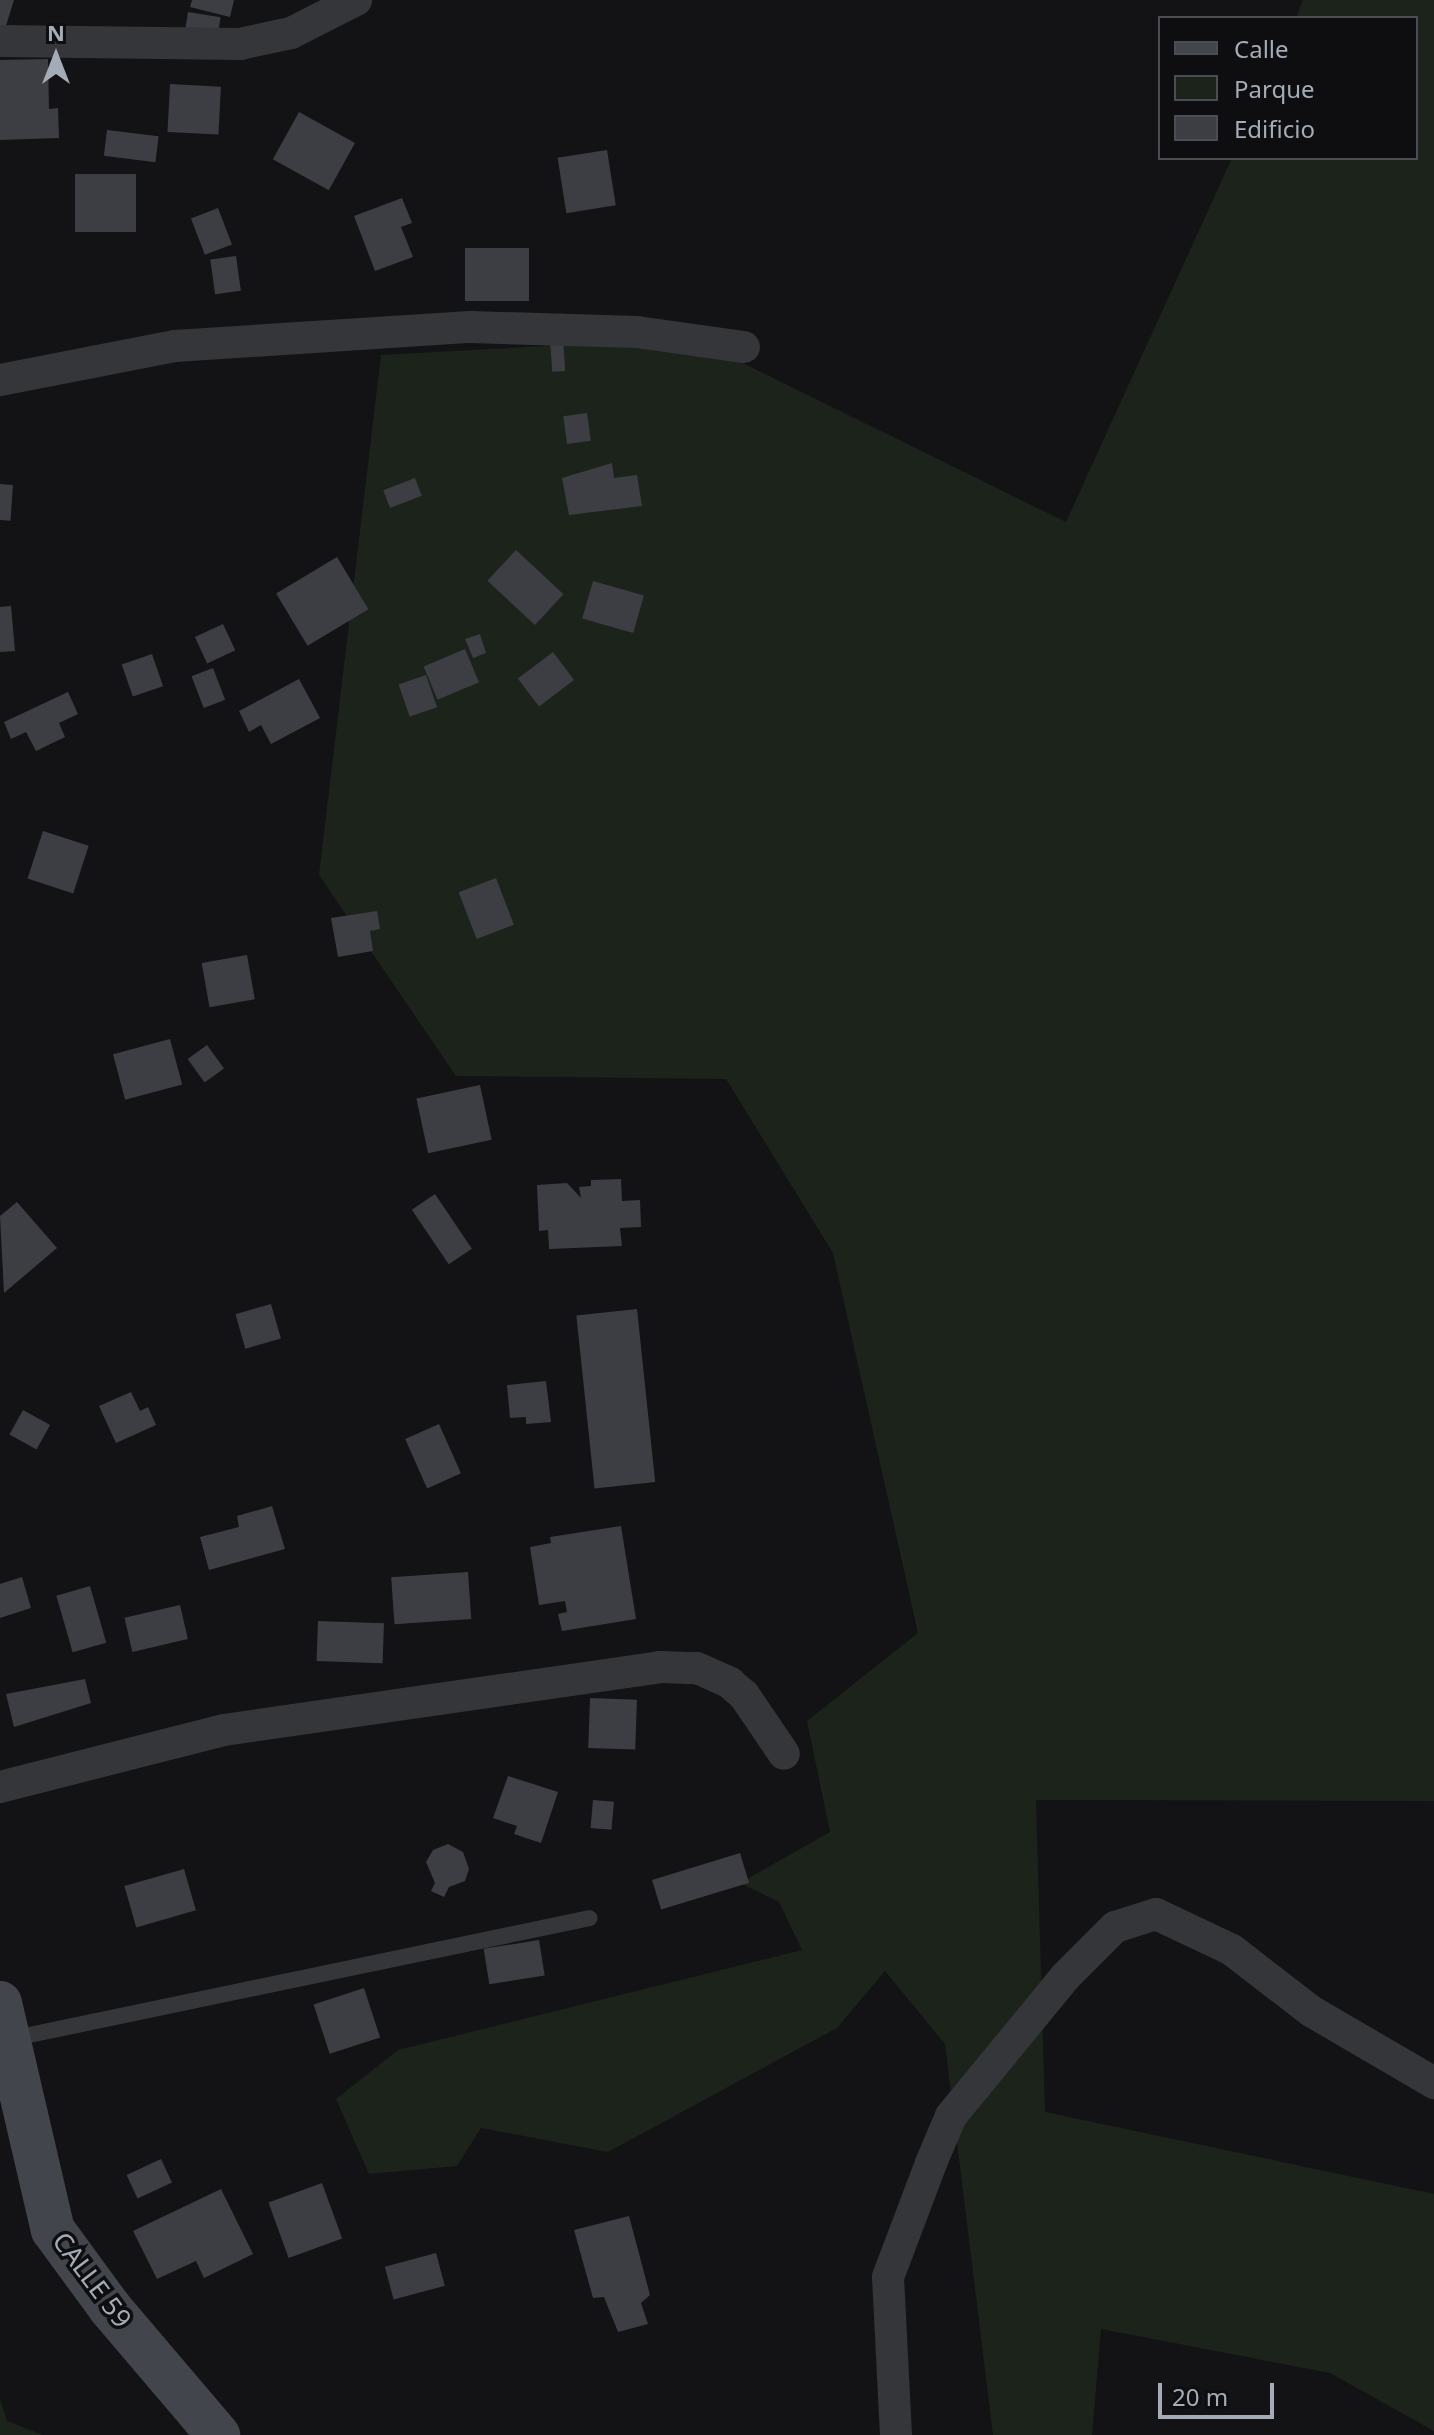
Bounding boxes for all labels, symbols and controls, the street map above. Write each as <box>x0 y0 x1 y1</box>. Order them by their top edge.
north arrow <box>16 16 96 96</box>
legend <box>1158 16 1418 160</box>
text: N <box>47 17 65 47</box>
text: Calle <box>1234 32 1289 65</box>
text: Parque <box>1234 72 1315 105</box>
text: Edificio <box>1234 112 1315 145</box>
street label: CALLE 59 <box>46 2226 138 2334</box>
scale bar <box>1162 2367 1278 2417</box>
text: 20 m <box>1172 2380 1228 2413</box>

